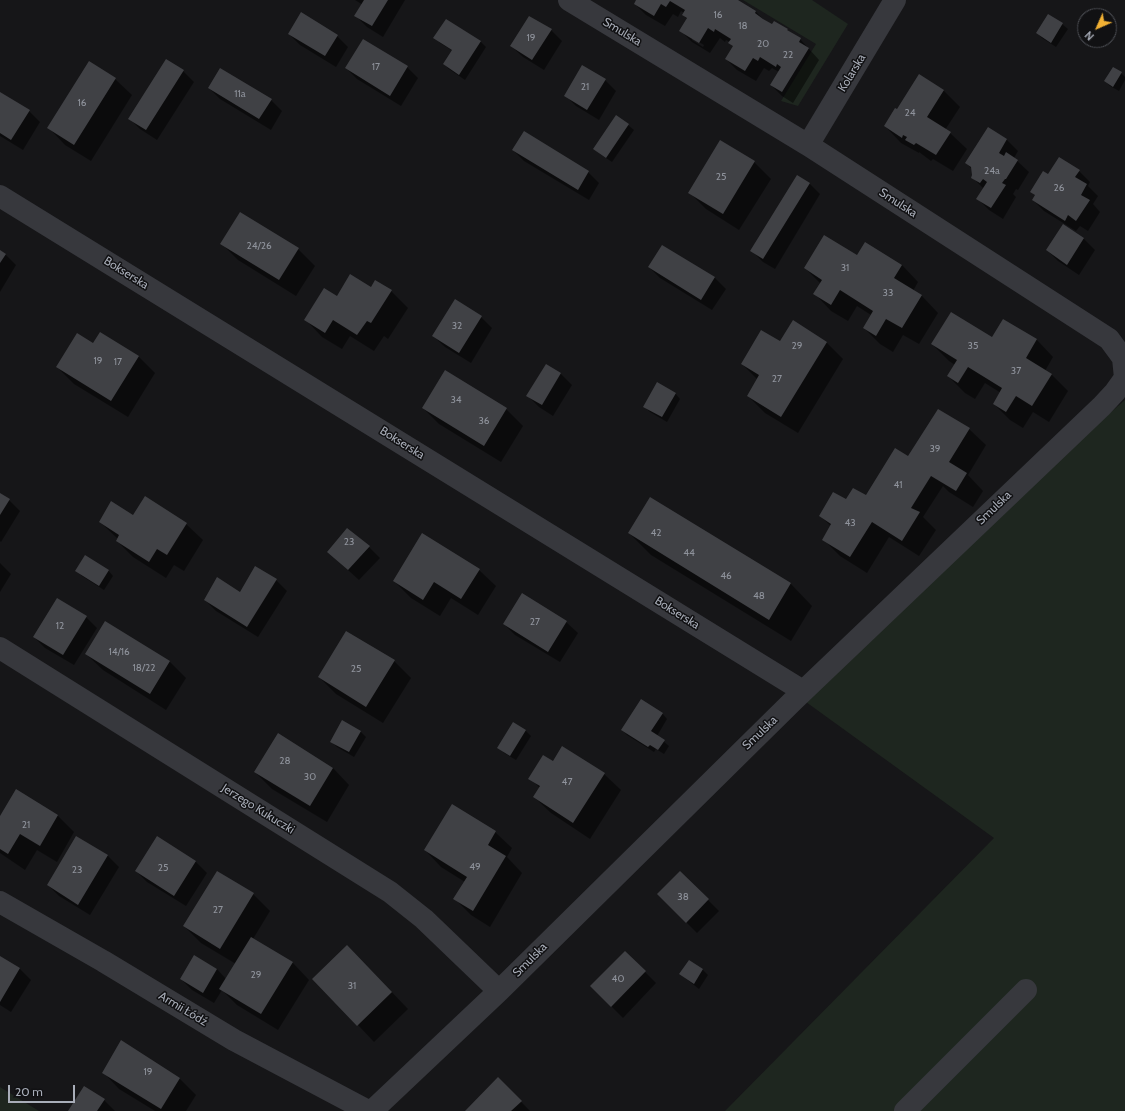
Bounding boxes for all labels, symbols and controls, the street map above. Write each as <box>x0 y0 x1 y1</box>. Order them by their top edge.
north arrow <box>1077 8 1117 48</box>
house number: 16 <box>714 9 722 21</box>
street label: Smulska <box>600 15 644 49</box>
house number: 18 <box>738 20 748 32</box>
text: N <box>1082 28 1097 43</box>
house number: 19 <box>527 32 535 44</box>
house number: 20 <box>757 38 769 50</box>
house number: 22 <box>783 49 793 61</box>
street label: Kolarska <box>835 52 869 94</box>
house number: 17 <box>372 61 380 73</box>
house number: 21 <box>581 81 589 93</box>
house number: 11a <box>234 88 246 100</box>
house number: 16 <box>78 97 86 109</box>
house number: 24 <box>904 107 916 119</box>
house number: 24a <box>984 165 1000 177</box>
house number: 25 <box>716 171 726 183</box>
house number: 26 <box>1054 182 1064 194</box>
street label: Smulska <box>876 185 920 221</box>
house number: 24/26 <box>246 240 272 252</box>
street label: Bokserska <box>101 254 151 292</box>
house number: 31 <box>841 262 849 274</box>
house number: 33 <box>883 287 893 299</box>
house number: 32 <box>452 320 462 332</box>
house number: 29 <box>792 340 802 352</box>
house number: 35 <box>968 340 978 352</box>
house number: 19 <box>94 355 102 367</box>
house number: 17 <box>114 356 122 368</box>
house number: 37 <box>1011 365 1021 377</box>
house number: 27 <box>772 373 782 385</box>
house number: 34 <box>450 394 462 406</box>
house number: 36 <box>478 415 490 427</box>
street label: Bokserska <box>377 424 427 462</box>
house number: 39 <box>929 443 941 455</box>
house number: 41 <box>893 479 903 491</box>
street label: Smulska <box>974 488 1014 528</box>
house number: 43 <box>844 517 856 529</box>
house number: 42 <box>650 527 662 539</box>
house number: 23 <box>344 536 354 548</box>
house number: 44 <box>683 547 695 559</box>
house number: 46 <box>720 570 732 582</box>
house number: 48 <box>753 590 765 602</box>
street label: Bokserska <box>652 594 702 632</box>
house number: 27 <box>530 616 540 628</box>
house number: 12 <box>56 620 64 632</box>
house number: 14/16 <box>108 646 130 658</box>
house number: 18/22 <box>132 662 156 674</box>
house number: 25 <box>351 663 361 675</box>
street label: Smulska <box>740 713 780 753</box>
house number: 28 <box>279 755 291 767</box>
house number: 30 <box>304 771 316 783</box>
house number: 47 <box>562 776 572 788</box>
street label: Jerzego Kukuczki <box>219 781 297 837</box>
house number: 21 <box>22 819 30 831</box>
house number: 49 <box>469 861 481 873</box>
house number: 25 <box>158 862 168 874</box>
house number: 23 <box>72 864 82 876</box>
house number: 38 <box>677 891 689 903</box>
house number: 27 <box>213 904 223 916</box>
street label: Smulska <box>510 940 550 980</box>
house number: 29 <box>251 969 261 981</box>
house number: 40 <box>612 973 624 985</box>
house number: 31 <box>348 980 356 992</box>
street label: Armii Łódź <box>156 989 210 1029</box>
house number: 19 <box>144 1066 152 1078</box>
scale bar <box>10 1077 77 1103</box>
text: 20 m <box>15 1084 43 1099</box>

